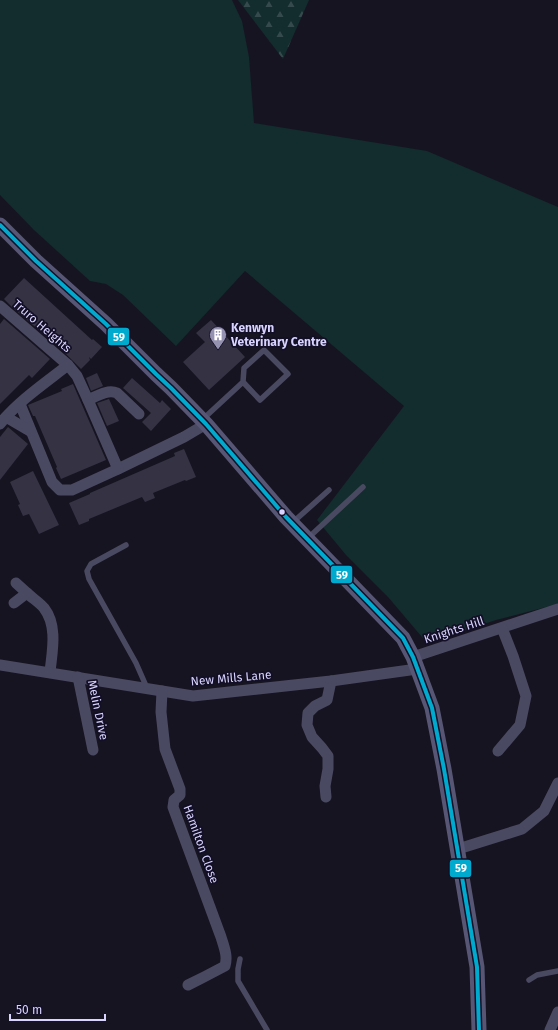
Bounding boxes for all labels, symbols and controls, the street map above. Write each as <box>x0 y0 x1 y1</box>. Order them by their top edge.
street label: Truro Heights <box>10 297 75 356</box>
place label: Kenwyn Veterinary Centre <box>230 321 327 349</box>
building icon: Kenwyn Veterinary Centre <box>208 325 228 350</box>
line badge: 59 <box>107 327 130 346</box>
text: 59 <box>113 331 125 344</box>
unlabelled marker <box>277 507 287 517</box>
line badge: 59 <box>330 565 353 584</box>
text: 59 <box>336 569 348 582</box>
street label: Knights Hill <box>422 614 486 646</box>
street label: New Mills Lane <box>190 667 272 689</box>
street label: Melin Drive <box>85 679 111 741</box>
street label: Hamilton Close <box>180 803 222 885</box>
line badge: 59 <box>449 859 472 878</box>
text: 59 <box>455 862 467 875</box>
scale bar <box>10 996 105 1022</box>
text: 50 m <box>16 1003 42 1017</box>

